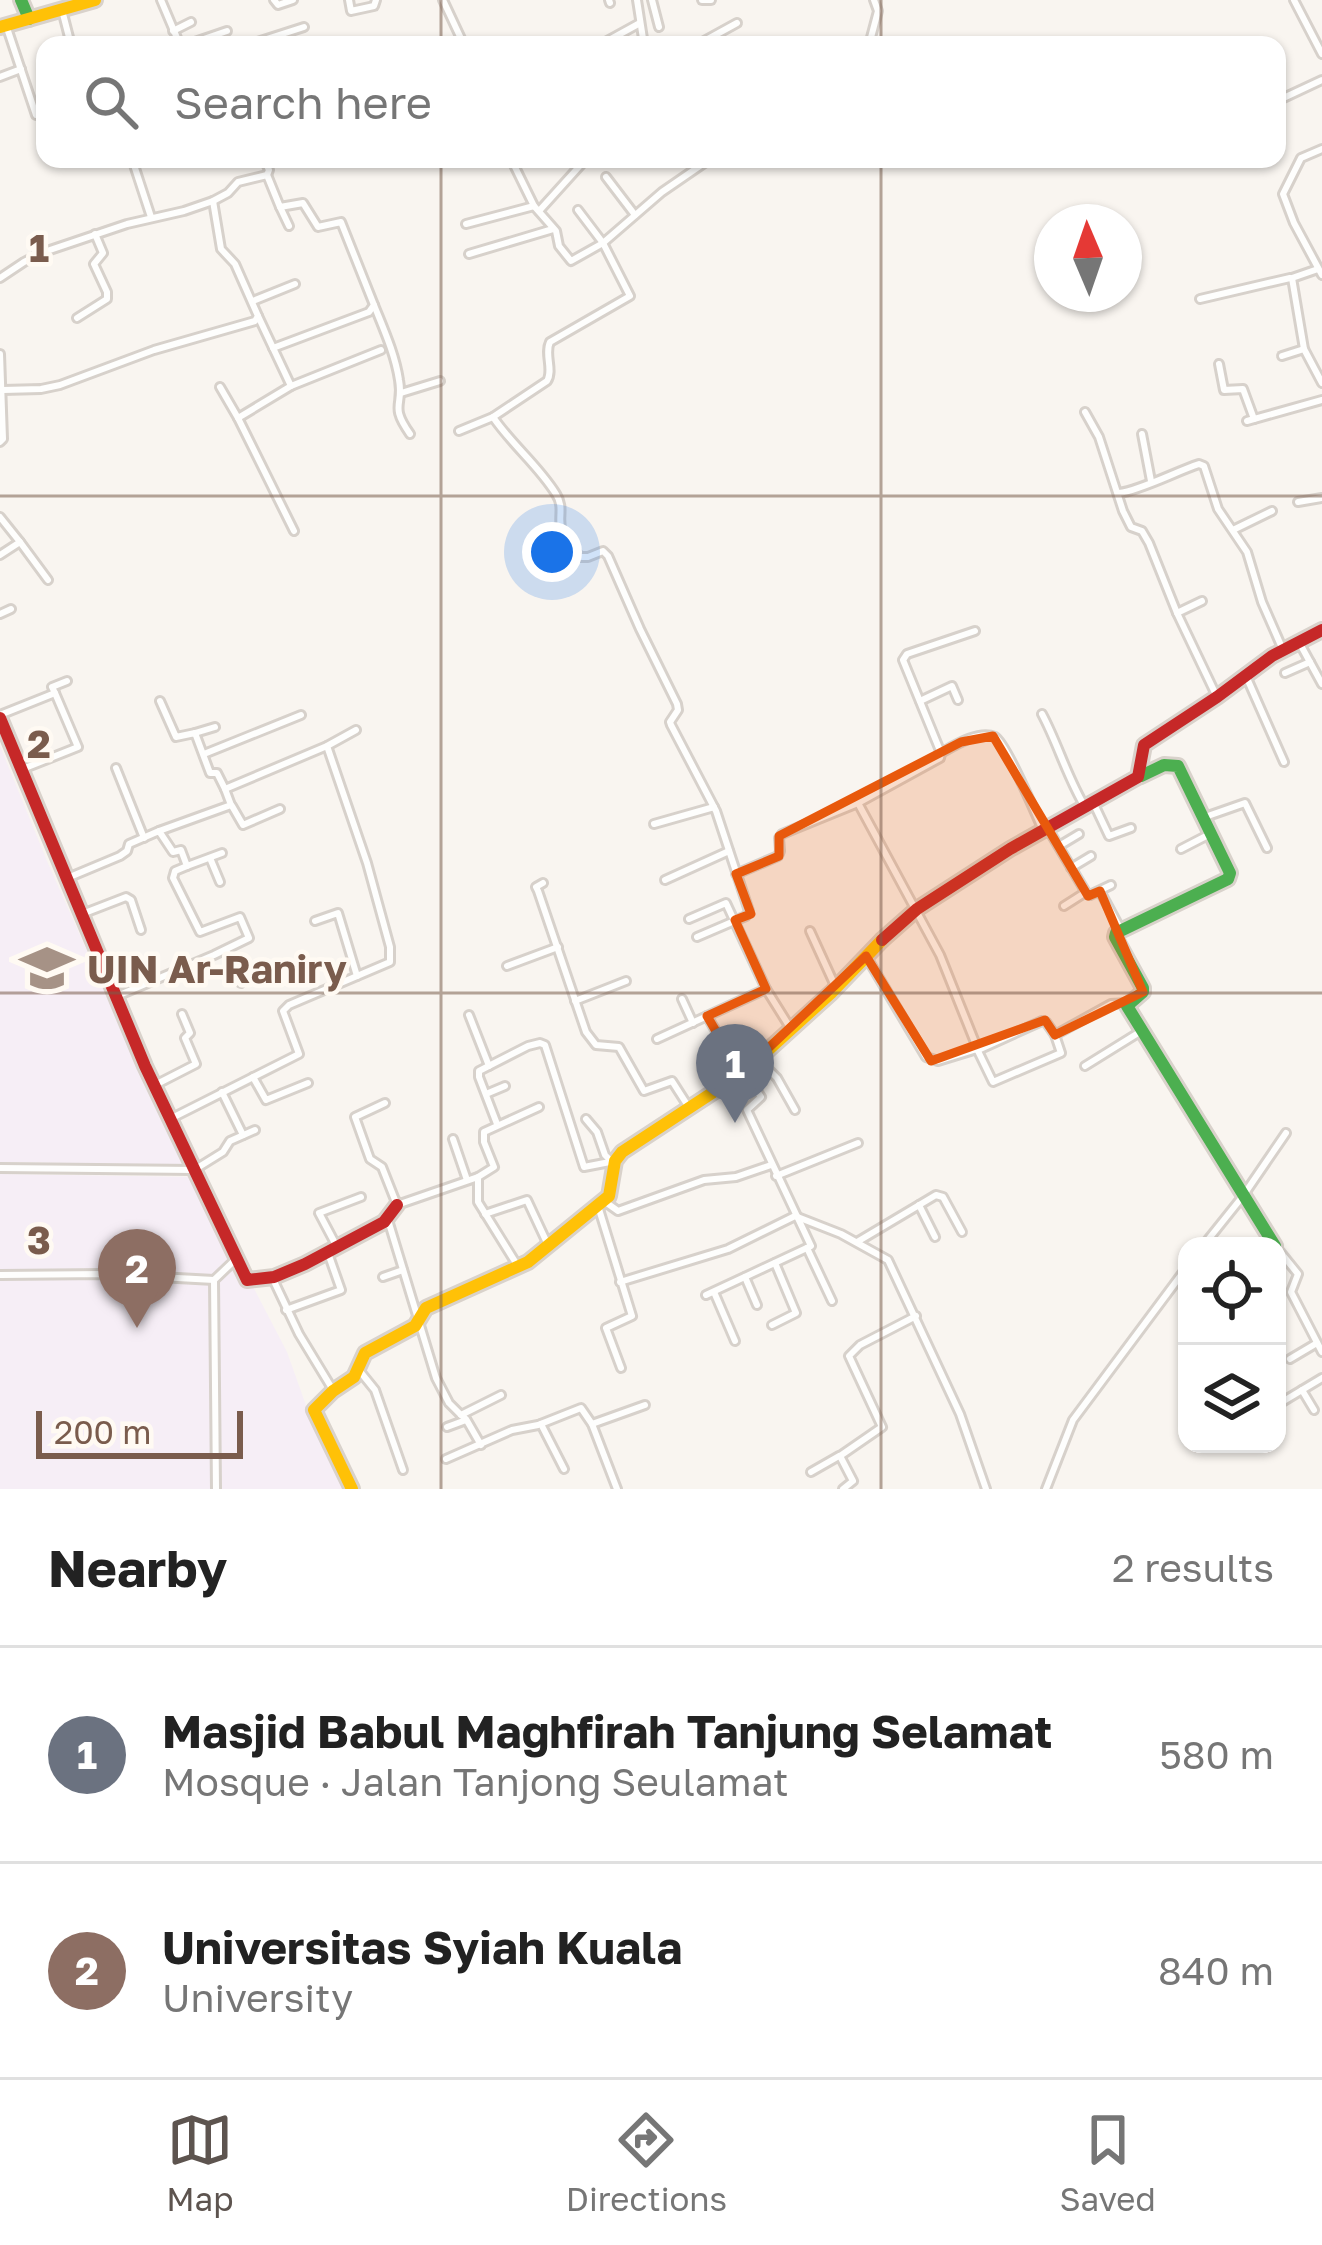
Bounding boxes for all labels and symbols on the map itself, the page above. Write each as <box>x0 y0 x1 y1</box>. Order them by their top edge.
north arrow <box>1034 204 1142 312</box>
text: 1 <box>29 224 49 271</box>
your location <box>522 522 582 582</box>
text: 2 <box>27 720 51 767</box>
school or university icon: UIN Ar-Raniry <box>18 939 76 997</box>
place label: UIN Ar-Raniry <box>87 945 347 992</box>
pin: 1 <box>696 1024 774 1123</box>
text: 3 <box>27 1216 51 1263</box>
pin: 2 <box>98 1229 176 1328</box>
scale bar <box>36 1405 243 1458</box>

